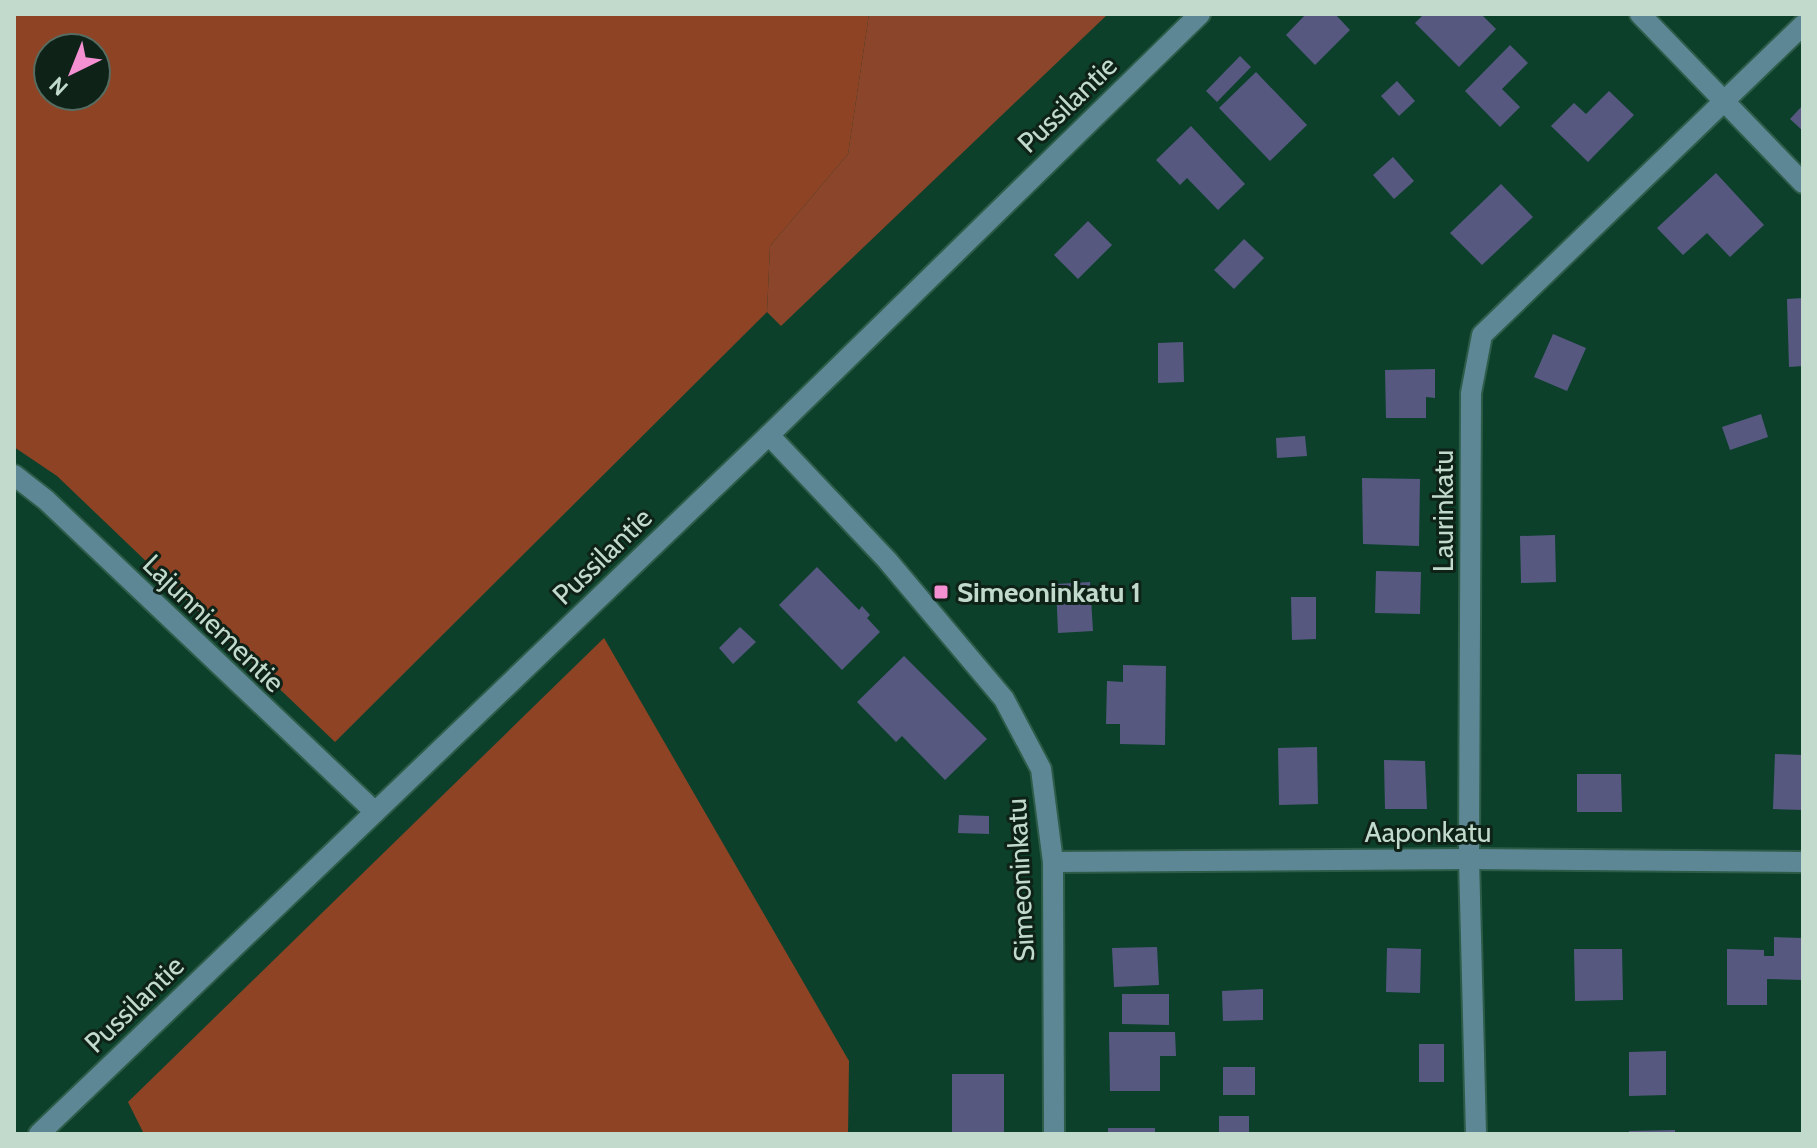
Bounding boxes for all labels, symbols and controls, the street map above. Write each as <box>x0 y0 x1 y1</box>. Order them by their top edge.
north arrow <box>32 32 112 112</box>
street label: Pussilantie <box>1010 48 1124 160</box>
text: N <box>44 71 74 101</box>
street label: Laurinkatu <box>1426 450 1460 572</box>
street label: Pussilantie <box>545 500 659 612</box>
street label: Lajunniementie <box>136 547 292 699</box>
place label: Simeoninkatu 1 <box>957 575 1141 609</box>
marker: Simeoninkatu 1 <box>932 583 950 601</box>
street label: Simeoninkatu <box>999 798 1041 962</box>
street label: Aaponkatu <box>1364 815 1492 849</box>
street label: Pussilantie <box>77 948 191 1060</box>

